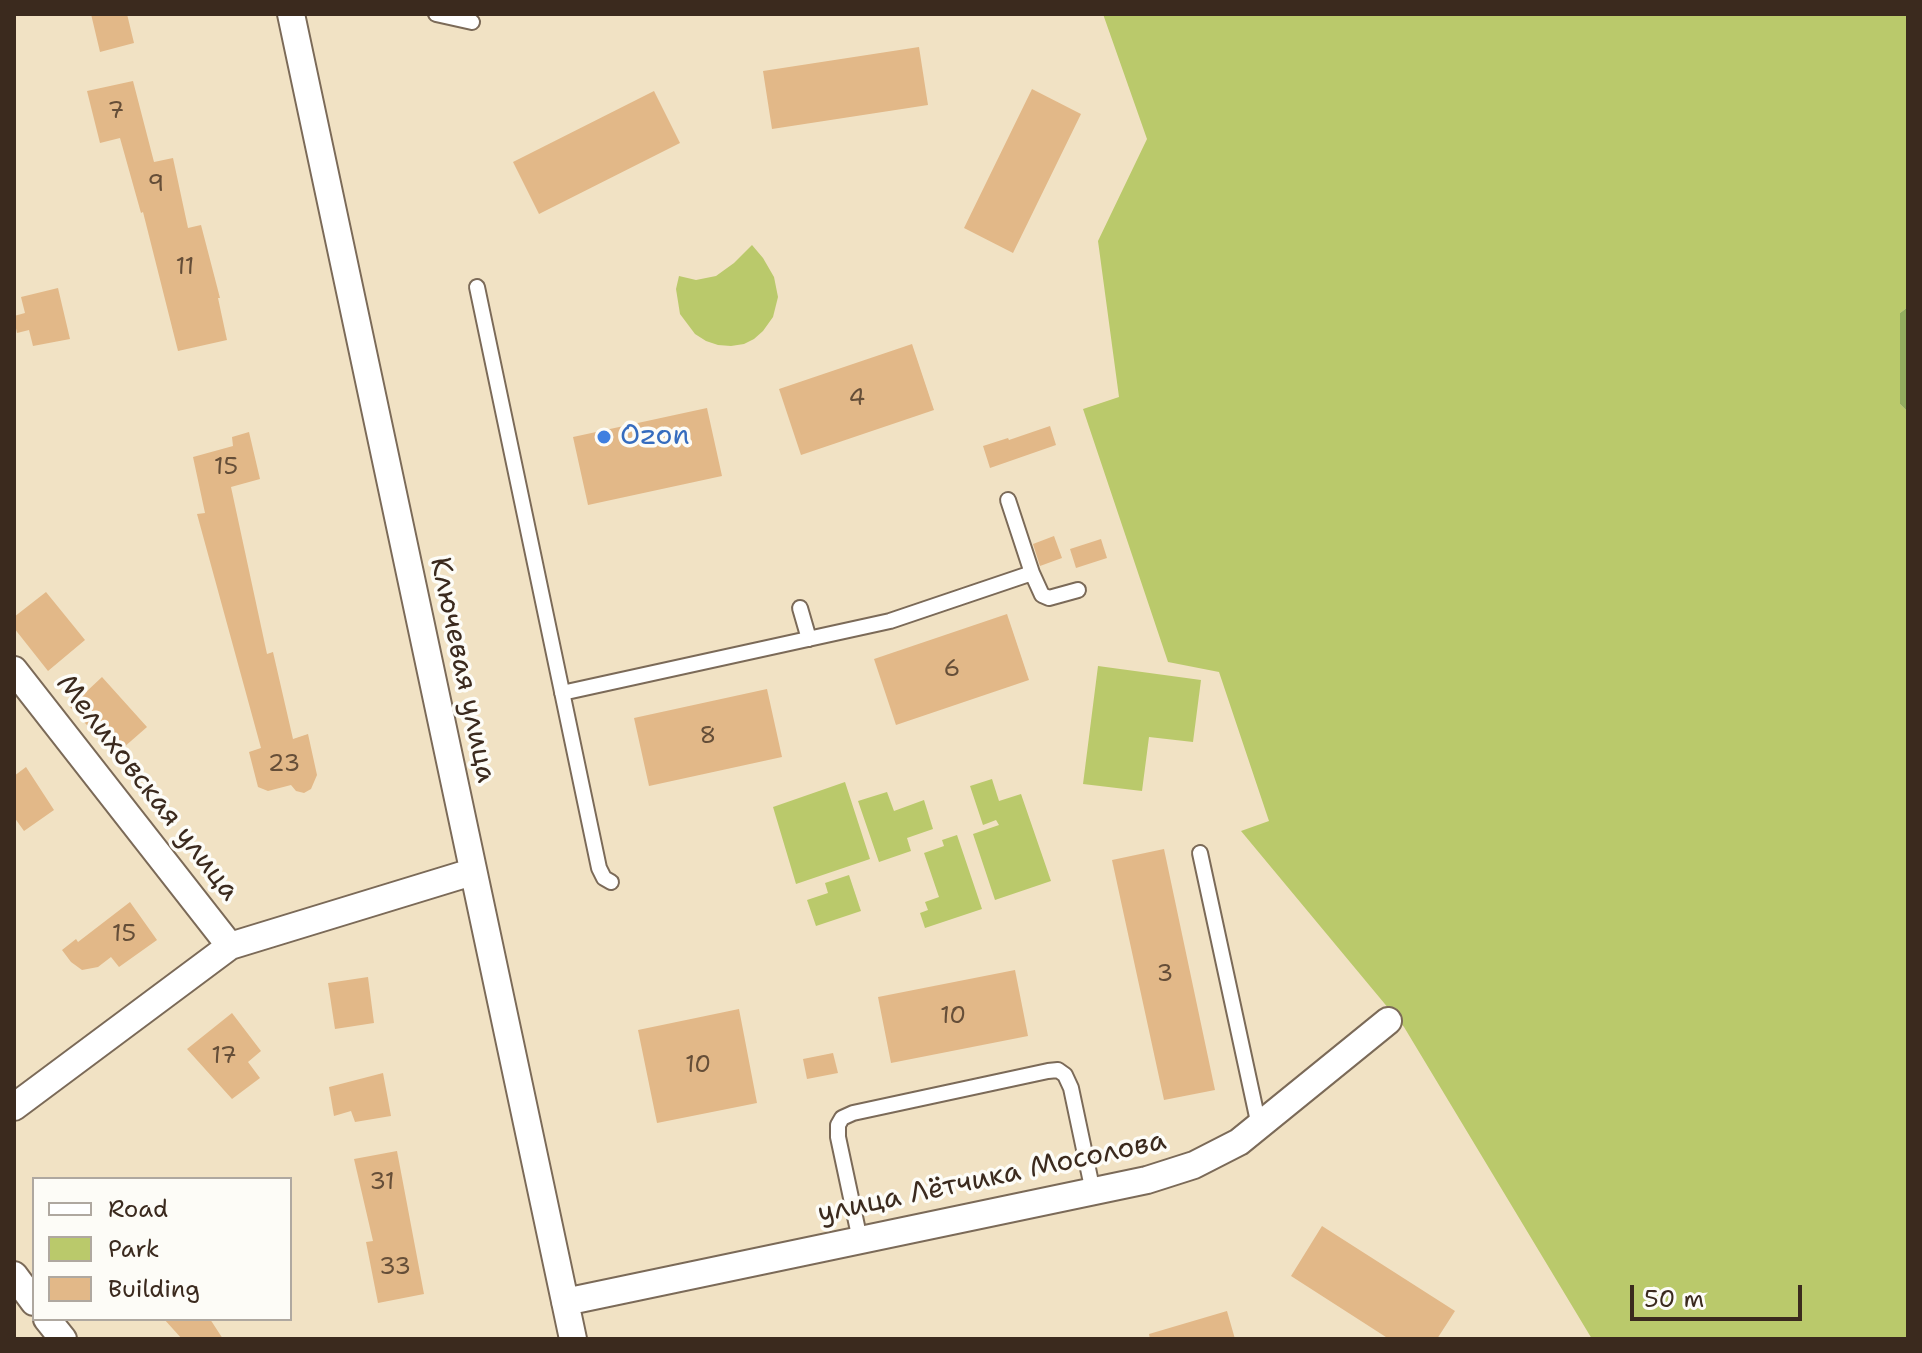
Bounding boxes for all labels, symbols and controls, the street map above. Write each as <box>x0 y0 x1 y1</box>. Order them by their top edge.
house number: 7 <box>108 98 124 126</box>
house number: 9 <box>148 171 164 199</box>
house number: 11 <box>175 254 195 282</box>
house number: 4 <box>849 385 865 413</box>
place label: Ozon <box>620 420 690 454</box>
marker: Ozon <box>595 428 613 446</box>
house number: 15 <box>214 454 238 482</box>
street label: Ключевая улица <box>422 554 502 786</box>
house number: 6 <box>944 656 960 684</box>
street label: Мелиховская улица <box>48 668 246 908</box>
house number: 8 <box>700 723 716 751</box>
house number: 23 <box>268 751 300 779</box>
house number: 15 <box>112 921 136 949</box>
house number: 3 <box>1157 961 1173 989</box>
house number: 10 <box>940 1003 966 1031</box>
house number: 17 <box>211 1043 237 1071</box>
house number: 10 <box>685 1052 711 1080</box>
street label: улица Лётчика Мосолова <box>815 1125 1169 1231</box>
house number: 31 <box>369 1169 395 1197</box>
legend <box>32 1177 292 1321</box>
text: Road <box>108 1193 168 1225</box>
text: Park <box>108 1233 160 1265</box>
house number: 33 <box>379 1254 411 1282</box>
scale bar <box>1634 1269 1806 1319</box>
text: Building <box>108 1273 200 1305</box>
text: 50 m <box>1644 1283 1704 1315</box>

